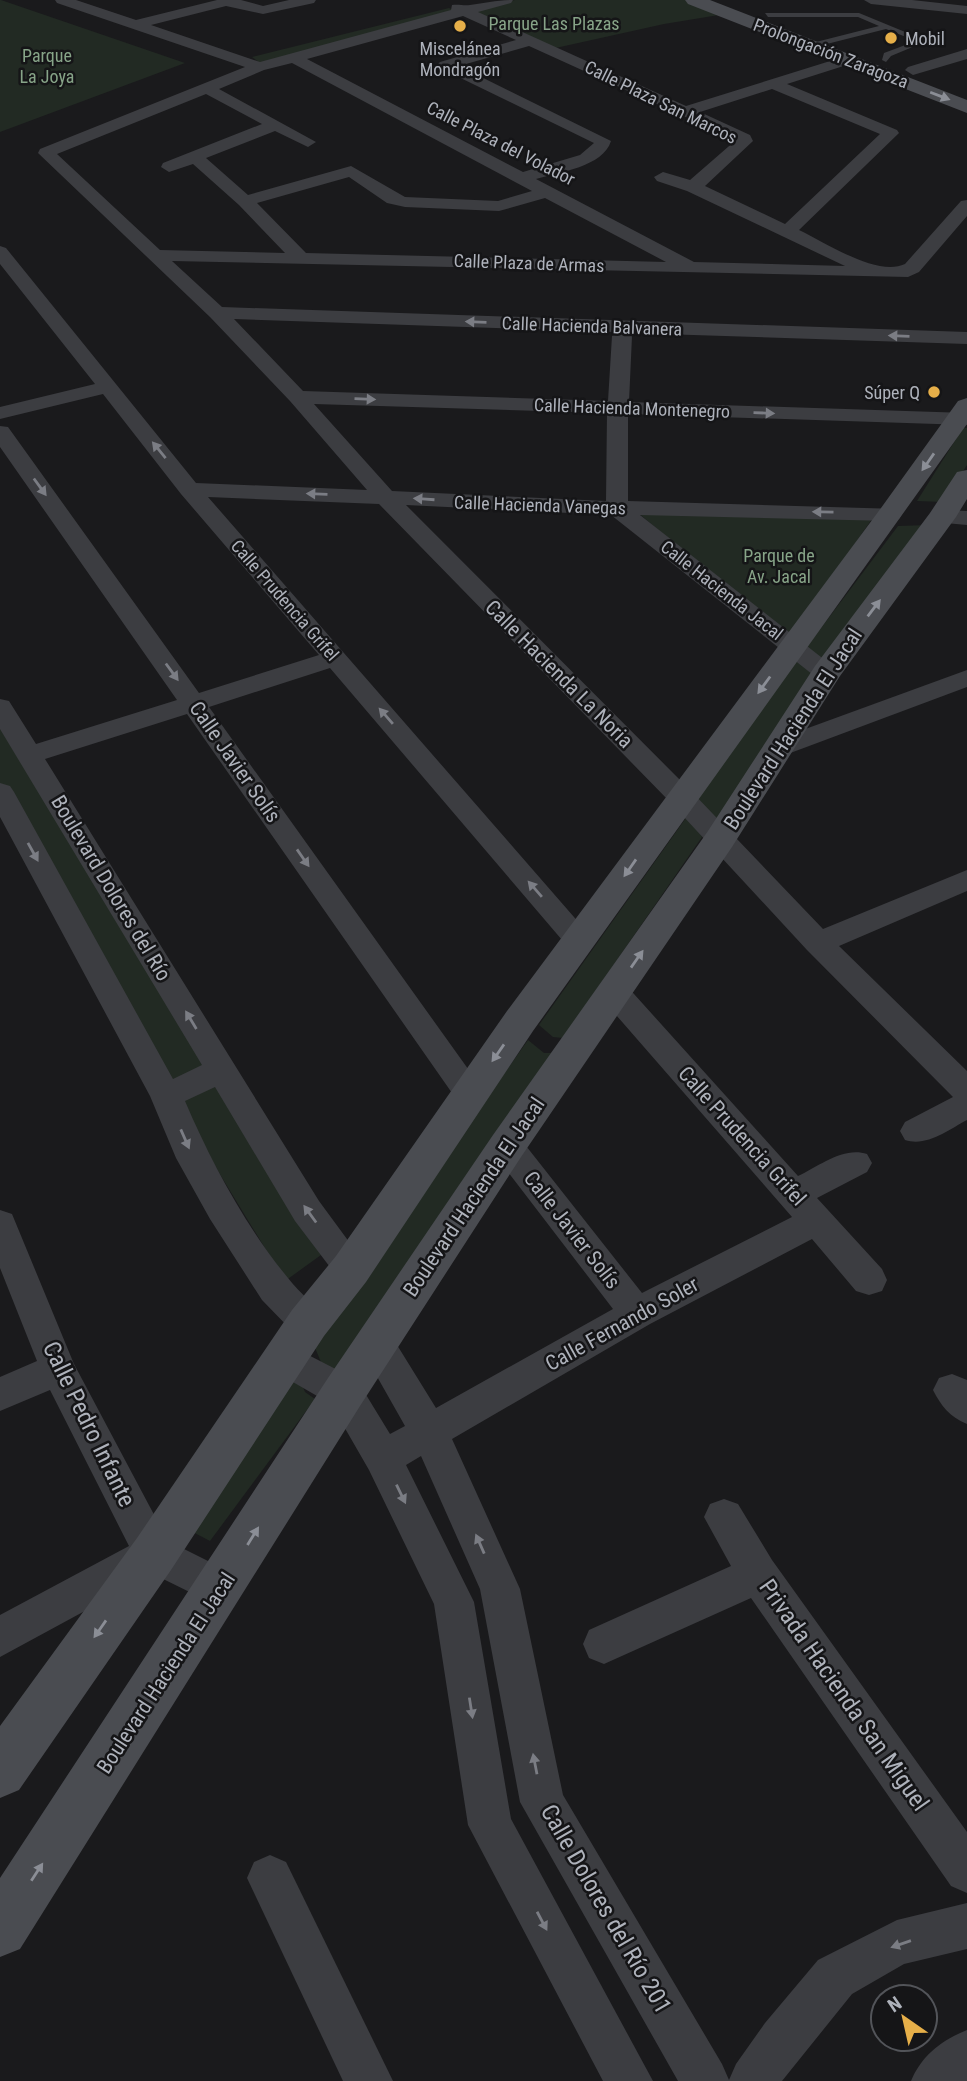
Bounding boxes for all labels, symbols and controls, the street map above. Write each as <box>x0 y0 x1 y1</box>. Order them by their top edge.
park label: Parque Las Plazas <box>488 13 620 34</box>
street label: Prolongación Zaragoza <box>751 14 911 92</box>
marker: Miscelánea Mondragón <box>452 18 468 34</box>
place label: Mobil <box>905 28 945 49</box>
marker: Mobil <box>883 30 899 46</box>
place label: Miscelánea Mondragón <box>419 38 501 80</box>
park label: Parque La Joya <box>20 45 74 87</box>
street label: Calle Plaza San Marcos <box>581 56 741 148</box>
one-way arrow <box>930 91 951 102</box>
street label: Calle Plaza del Volador <box>423 97 579 190</box>
street label: Calle Plaza de Armas <box>453 250 605 276</box>
street label: Calle Hacienda Balvanera <box>501 312 683 340</box>
one-way arrow <box>464 316 486 327</box>
one-way arrow <box>888 330 910 341</box>
place label: Súper Q <box>864 382 920 403</box>
marker: Súper Q <box>926 384 942 400</box>
one-way arrow <box>355 394 377 405</box>
street label: Calle Hacienda Montenegro <box>534 394 730 422</box>
one-way arrow <box>753 407 775 418</box>
one-way arrow <box>151 442 166 460</box>
one-way arrow <box>921 453 935 471</box>
one-way arrow <box>33 478 47 496</box>
one-way arrow <box>306 488 328 499</box>
street label: Calle Hacienda Vanegas <box>454 492 626 518</box>
one-way arrow <box>413 494 435 505</box>
one-way arrow <box>812 506 834 518</box>
street label: Calle Prudencia Grifel <box>227 535 343 665</box>
street label: Calle Hacienda Jacal <box>657 536 787 644</box>
park label: Parque de Av. Jacal <box>743 545 815 587</box>
street label: Calle Hacienda La Noria <box>480 595 638 753</box>
one-way arrow <box>866 600 881 618</box>
street label: Boulevard Hacienda El Jacal <box>719 624 867 834</box>
one-way arrow <box>165 663 179 681</box>
one-way arrow <box>757 675 772 693</box>
street label: Calle Javier Solís <box>184 697 286 827</box>
one-way arrow <box>379 708 394 725</box>
street label: Boulevard Dolores del Río <box>46 791 176 985</box>
one-way arrow <box>27 842 39 862</box>
one-way arrow <box>296 849 310 867</box>
one-way arrow <box>623 859 637 877</box>
one-way arrow <box>528 880 543 897</box>
one-way arrow <box>630 950 644 968</box>
one-way arrow <box>185 1011 198 1030</box>
one-way arrow <box>491 1044 505 1062</box>
street label: Calle Prudencia Grifel <box>673 1061 811 1211</box>
street label: Boulevard Hacienda El Jacal <box>398 1093 550 1301</box>
one-way arrow <box>180 1129 191 1150</box>
street label: Calle Javier Solís <box>519 1167 625 1293</box>
one-way arrow <box>303 1205 317 1223</box>
street label: Calle Fernando Soler <box>541 1272 703 1376</box>
street label: Calle Pedro Infante <box>37 1337 141 1511</box>
one-way arrow <box>395 1484 406 1504</box>
one-way arrow <box>246 1526 259 1546</box>
one-way arrow <box>474 1534 486 1554</box>
street label: Boulevard Hacienda El Jacal <box>92 1568 240 1778</box>
street label: Privada Hacienda San Miguel <box>753 1574 935 1816</box>
one-way arrow <box>93 1620 107 1638</box>
one-way arrow <box>466 1697 477 1719</box>
one-way arrow <box>529 1753 540 1775</box>
street label: Calle Dolores del Río 201 <box>535 1800 677 2018</box>
one-way arrow <box>30 1862 43 1881</box>
one-way arrow <box>536 1911 548 1930</box>
one-way arrow <box>891 1939 912 1950</box>
north arrow <box>869 1983 939 2053</box>
text: N <box>884 1992 906 2017</box>

